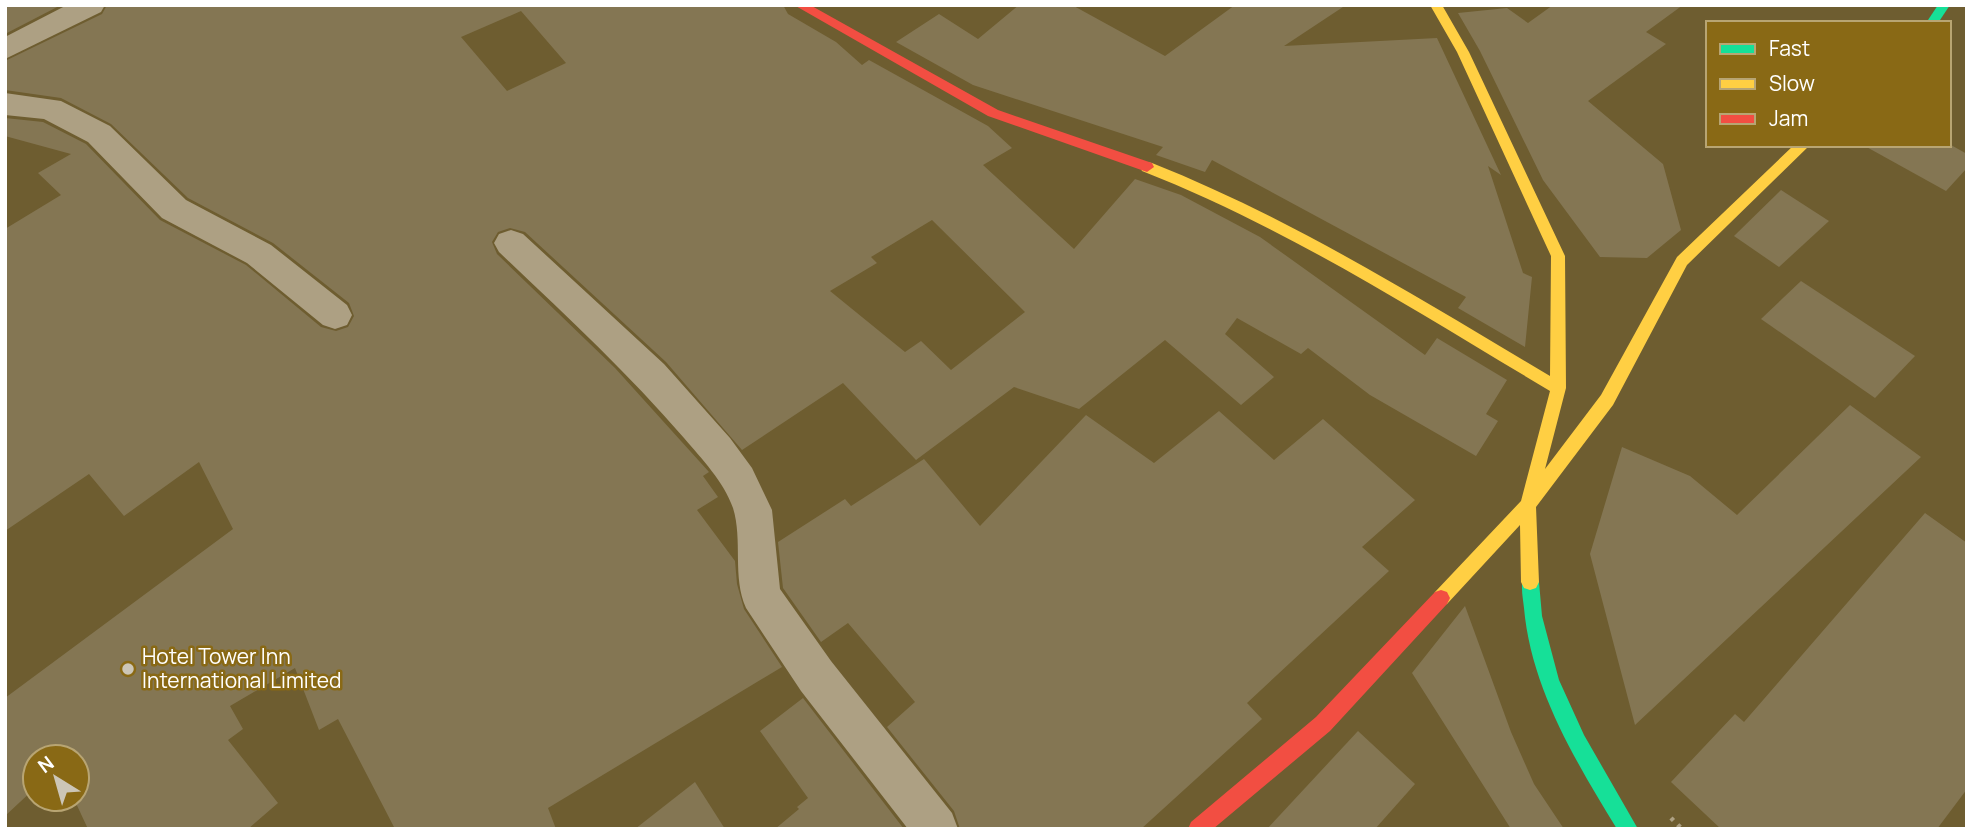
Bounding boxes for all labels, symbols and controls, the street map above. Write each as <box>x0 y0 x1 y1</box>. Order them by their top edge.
legend <box>1706 21 1951 147</box>
text: Fast <box>1769 34 1810 62</box>
text: Slow <box>1769 69 1815 97</box>
text: Jam <box>1769 104 1808 132</box>
place label: Hotel Tower Inn International Limited <box>142 642 341 694</box>
marker: Hotel Tower Inn International Limited <box>120 661 136 677</box>
north arrow <box>21 743 91 813</box>
text: N <box>32 750 59 779</box>

